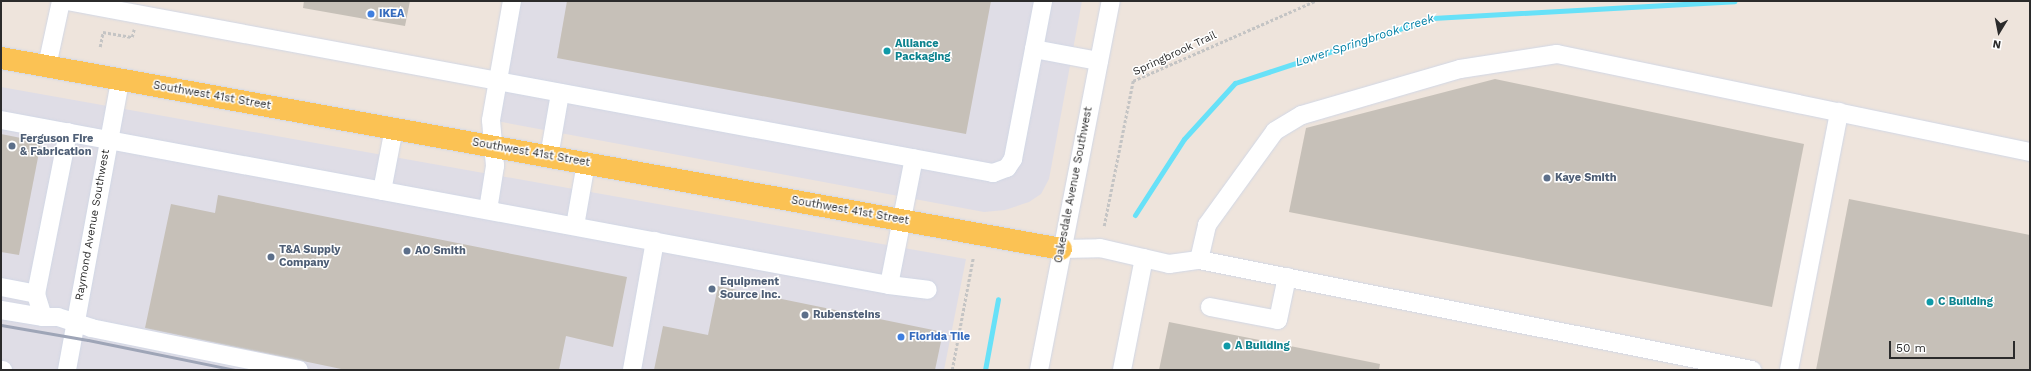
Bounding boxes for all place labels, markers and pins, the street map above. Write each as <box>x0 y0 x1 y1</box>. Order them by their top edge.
place label: IKEA <box>379 7 405 21</box>
marker: IKEA <box>366 9 376 19</box>
place label: Alliance Packaging <box>895 38 950 64</box>
marker: Alliance Packaging <box>882 46 892 56</box>
place label: Ferguson Fire & Fabrication <box>20 133 93 159</box>
marker: Ferguson Fire & Fabrication <box>7 141 17 151</box>
place label: Kaye Smith <box>1555 171 1617 185</box>
marker: Kaye Smith <box>1542 173 1552 183</box>
place label: T&A Supply Company <box>279 244 341 270</box>
place label: AO Smith <box>415 244 466 258</box>
marker: AO Smith <box>402 246 412 256</box>
marker: T&A Supply Company <box>266 252 276 262</box>
place label: Equipment Source Inc. <box>720 276 781 302</box>
marker: Equipment Source Inc. <box>707 284 717 294</box>
place label: C Building <box>1938 295 1993 309</box>
marker: C Building <box>1925 297 1935 307</box>
place label: Rubensteins <box>813 308 880 322</box>
marker: Rubensteins <box>800 310 810 320</box>
place label: Florida Tile <box>909 330 970 344</box>
marker: Florida Tile <box>896 332 906 342</box>
place label: A Building <box>1235 339 1290 353</box>
marker: A Building <box>1222 341 1232 351</box>

